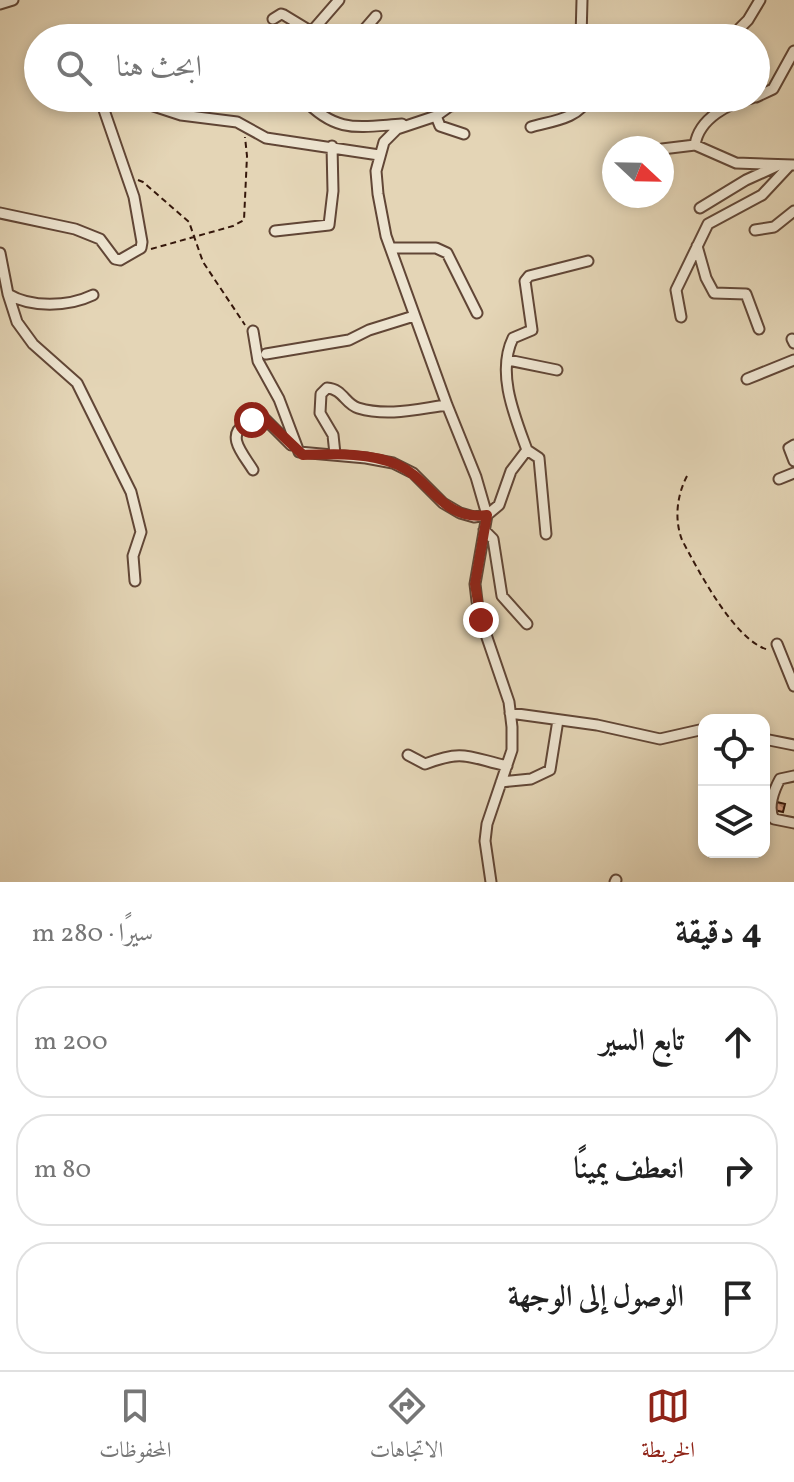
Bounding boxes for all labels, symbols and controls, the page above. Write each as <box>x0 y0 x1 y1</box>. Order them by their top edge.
search box <box>24 24 770 112</box>
icon: search <box>52 46 96 90</box>
text: ابحث هنا <box>116 47 202 89</box>
north arrow <box>602 136 674 208</box>
route start <box>234 402 270 438</box>
route end <box>463 602 499 638</box>
map controls <box>698 714 770 858</box>
button: locate <box>698 714 770 786</box>
button: layers <box>698 786 770 858</box>
text: 4 دقيقة <box>675 910 762 957</box>
text: سيرًا · 280 m <box>32 916 153 952</box>
icon: ahead <box>716 1020 760 1064</box>
text: تابع السير <box>600 1021 684 1063</box>
text: 200 m <box>34 1024 108 1060</box>
icon: right <box>716 1148 760 1192</box>
text: انعطف يمينًا <box>573 1149 684 1191</box>
text: 80 m <box>34 1152 91 1188</box>
icon: arrive <box>716 1276 760 1320</box>
text: الوصول إلى الوجهة <box>508 1277 684 1319</box>
tab: المحفوظات <box>99 1384 172 1471</box>
tab: الاتجاهات <box>370 1384 443 1471</box>
tab: الخريطة <box>641 1384 695 1471</box>

